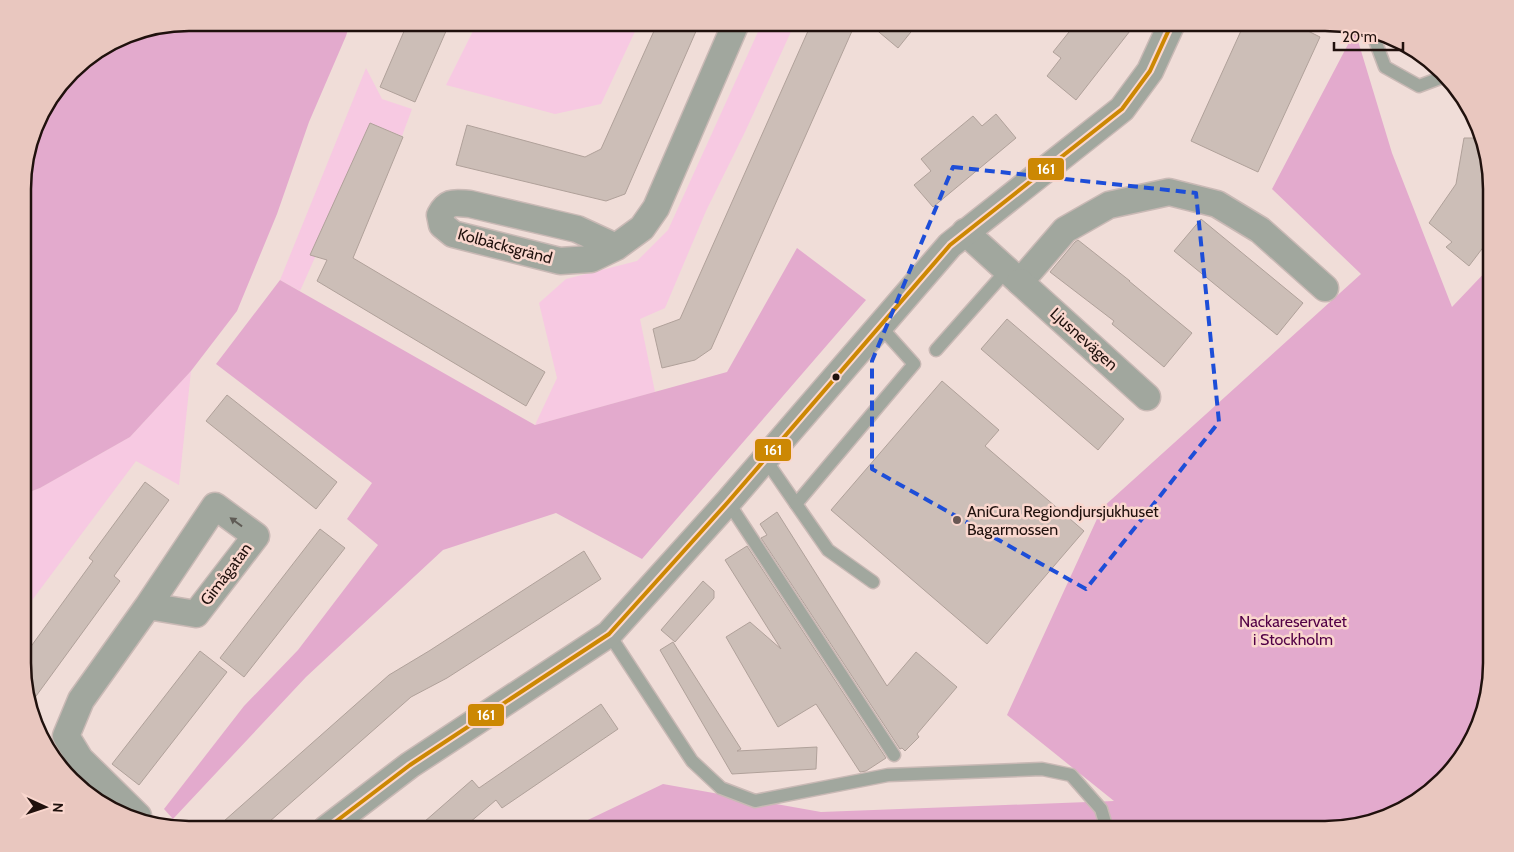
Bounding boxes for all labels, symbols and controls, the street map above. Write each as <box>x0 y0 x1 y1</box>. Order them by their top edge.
scale bar <box>1334 20 1403 52</box>
text: 20 m <box>1342 28 1377 46</box>
line badge: 161 <box>1027 157 1065 181</box>
text: 161 <box>1037 160 1055 178</box>
street label: Kolbäcksgränd <box>456 224 554 268</box>
street label: Ljusnevägen <box>1046 304 1122 374</box>
unlabelled marker <box>831 372 841 382</box>
line badge: 161 <box>754 438 792 462</box>
text: 161 <box>764 441 782 459</box>
place label: AniCura Regiondjursjukhuset Bagarmossen <box>967 502 1159 539</box>
marker: AniCura Regiondjursjukhuset Bagarmossen <box>951 514 963 526</box>
one-way arrow <box>230 516 243 527</box>
street label: Gimågatan <box>196 539 256 609</box>
park label: Nackareservatet i Stockholm <box>1239 612 1348 649</box>
line badge: 161 <box>467 703 505 727</box>
text: 161 <box>477 706 495 724</box>
north arrow <box>20 782 70 832</box>
text: N <box>49 802 67 813</box>

